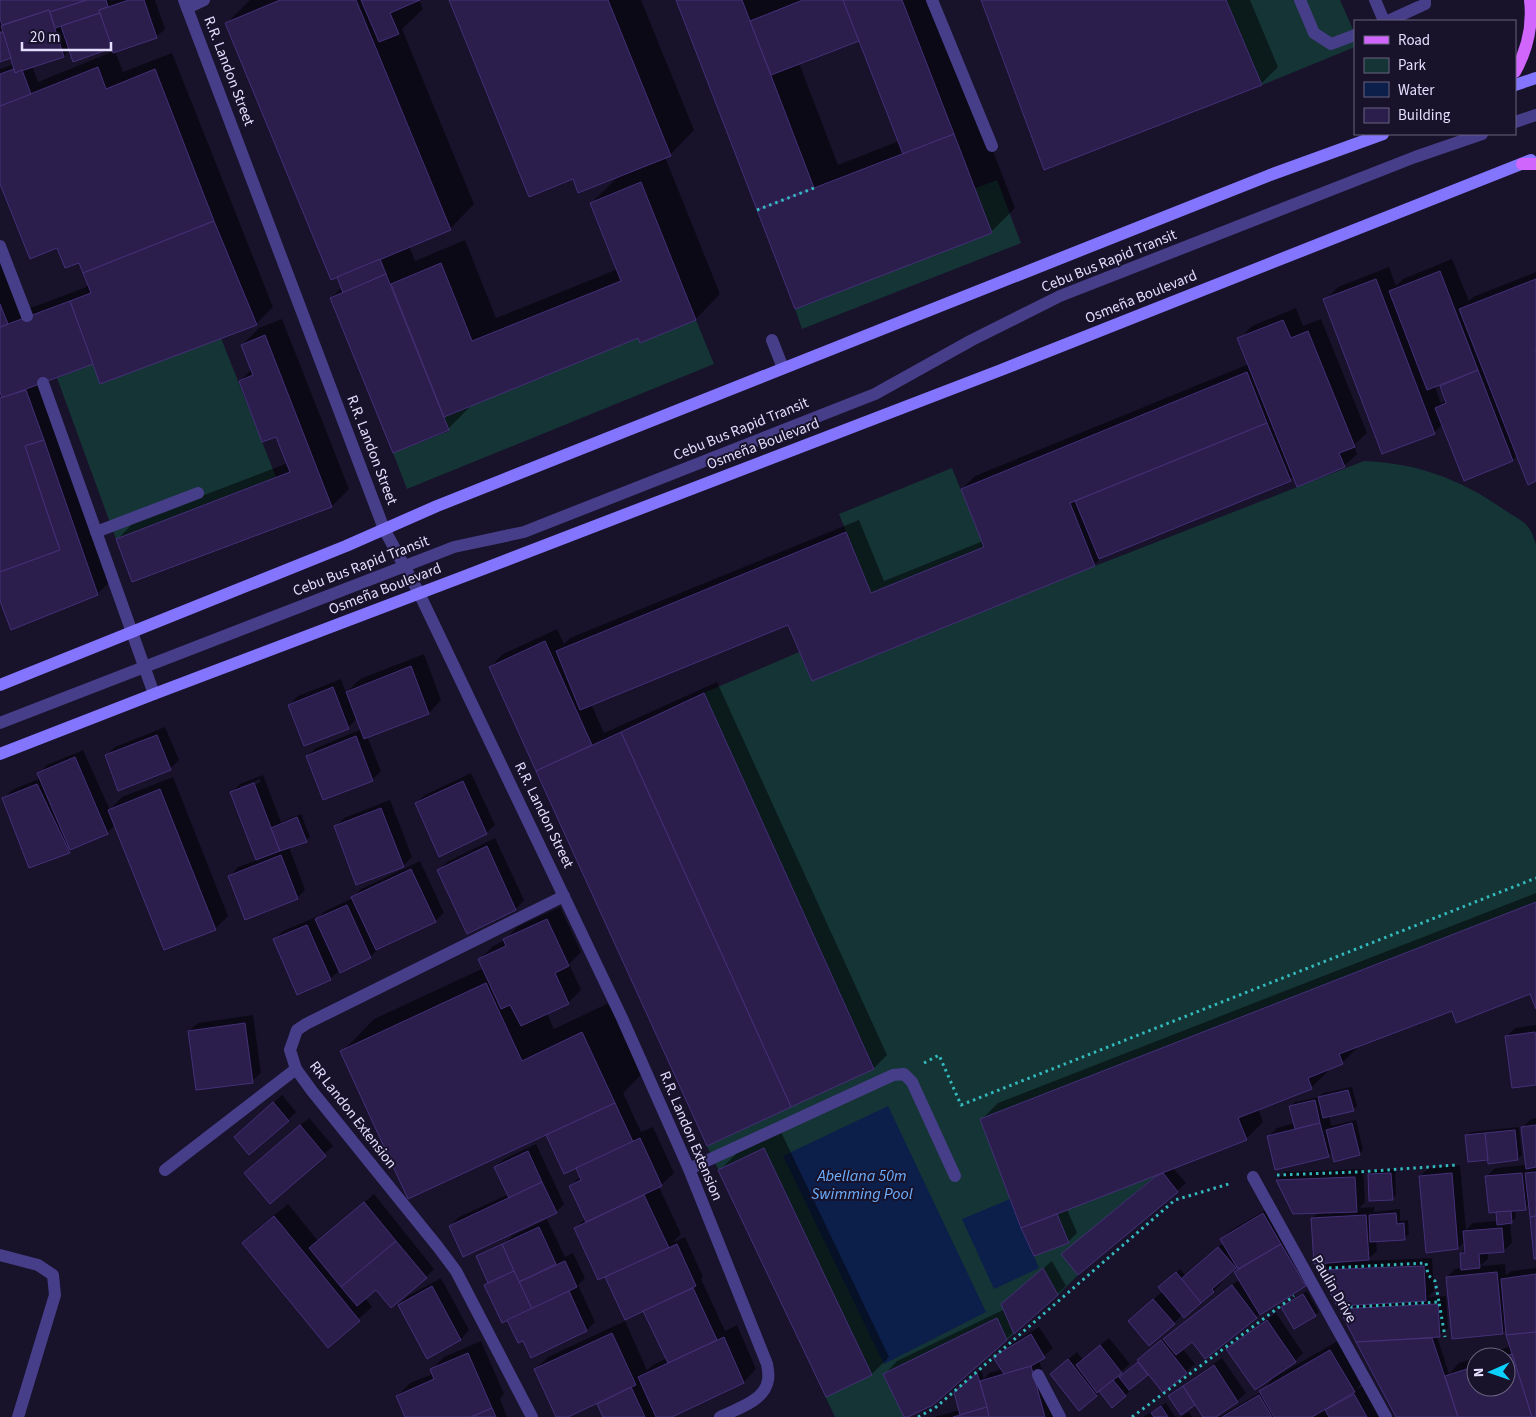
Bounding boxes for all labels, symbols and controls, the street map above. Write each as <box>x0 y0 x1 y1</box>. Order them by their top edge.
street label: R.R. Landon Street <box>198 13 260 129</box>
scale bar <box>22 20 111 52</box>
legend <box>1354 20 1516 135</box>
text: 20 m <box>30 27 60 48</box>
text: Road <box>1398 30 1430 51</box>
text: Park <box>1398 55 1427 76</box>
text: Water <box>1398 80 1435 101</box>
text: Building <box>1398 105 1451 126</box>
street label: Cebu Bus Rapid Transit <box>1038 224 1180 298</box>
street label: Osmeña Boulevard <box>1082 265 1200 329</box>
street label: R.R. Landon Street <box>341 392 403 508</box>
street label: Cebu Bus Rapid Transit <box>670 392 812 466</box>
street label: Osmeña Boulevard <box>704 413 822 475</box>
street label: Cebu Bus Rapid Transit <box>290 530 432 602</box>
street label: Osmeña Boulevard <box>326 558 444 620</box>
street label: R.R. Landon Street <box>509 758 579 872</box>
street label: RR Landon Extension <box>304 1057 402 1173</box>
street label: R.R. Landon Extension <box>654 1068 728 1204</box>
water label: Abellana 50m Swimming Pool <box>811 1165 913 1205</box>
street label: Paulin Drive <box>1306 1251 1362 1327</box>
north arrow <box>1466 1347 1516 1397</box>
text: N <box>1469 1367 1489 1377</box>

